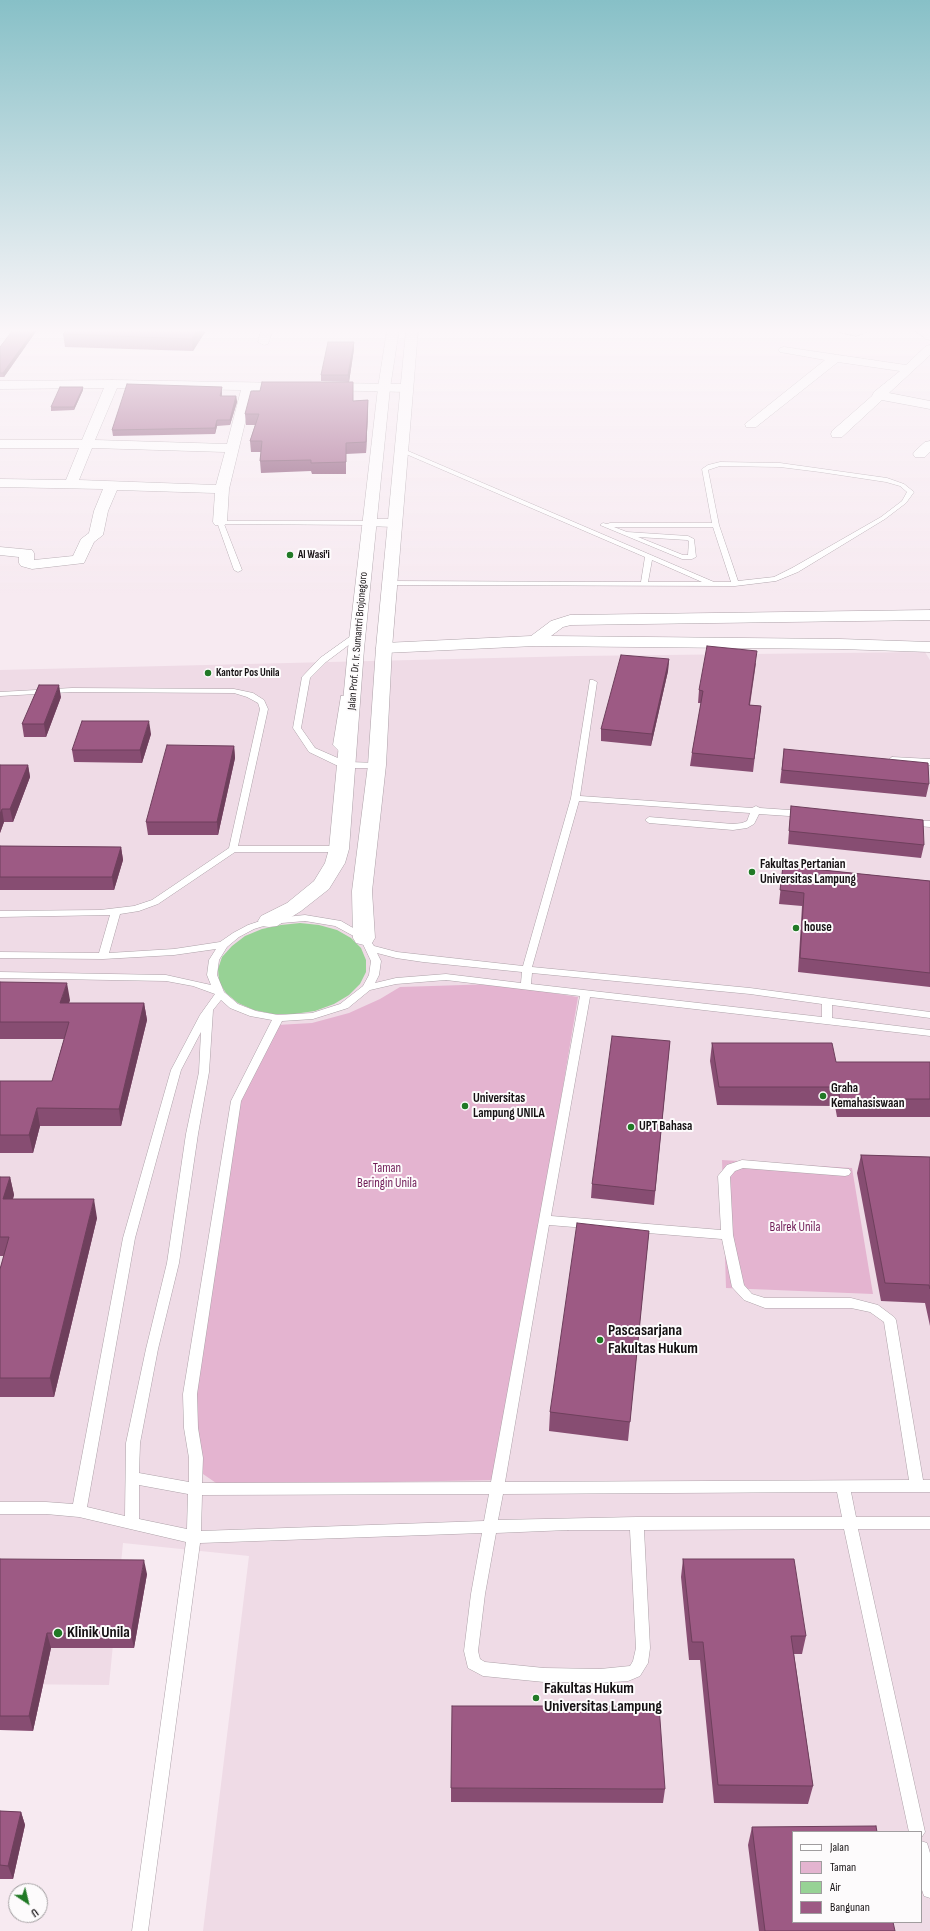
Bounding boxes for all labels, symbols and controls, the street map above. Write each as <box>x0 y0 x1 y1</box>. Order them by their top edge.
place label: Al Wasi'i <box>298 548 330 562</box>
marker: Al Wasi'i <box>285 550 295 560</box>
street label: Jalan Prof. Dr. Ir. Sumantri Brojonegoro <box>345 571 371 711</box>
place label: Kantor Pos Unila <box>216 666 280 680</box>
marker: Kantor Pos Unila <box>203 668 213 678</box>
place label: Fakultas Pertanian Universitas Lampung <box>760 857 856 888</box>
marker: Fakultas Pertanian Universitas Lampung <box>747 867 757 877</box>
place label: house <box>804 920 832 936</box>
marker: house <box>791 923 801 933</box>
place label: Graha Kemahasiswaan <box>831 1081 904 1112</box>
place label: Universitas Lampung UNILA <box>473 1091 545 1122</box>
marker: Graha Kemahasiswaan <box>818 1091 828 1101</box>
marker: Universitas Lampung UNILA <box>460 1101 470 1111</box>
place label: UPT Bahasa <box>639 1119 692 1135</box>
marker: UPT Bahasa <box>626 1122 636 1132</box>
park label: Taman Beringin Unila <box>357 1161 417 1192</box>
park label: Balrek Unila <box>770 1220 820 1236</box>
place label: Pascasarjana Fakultas Hukum <box>608 1321 698 1359</box>
marker: Pascasarjana Fakultas Hukum <box>595 1335 605 1345</box>
place label: Klinik Unila <box>67 1623 130 1643</box>
marker: Klinik Unila <box>52 1627 64 1639</box>
place label: Fakultas Hukum Universitas Lampung <box>544 1679 662 1717</box>
marker: Fakultas Hukum Universitas Lampung <box>531 1693 541 1703</box>
legend <box>792 1831 922 1923</box>
text: Jalan <box>830 1840 849 1855</box>
text: Taman <box>830 1860 856 1875</box>
text: Air <box>830 1880 841 1895</box>
north arrow <box>8 1883 48 1923</box>
text: Bangunan <box>830 1900 870 1915</box>
text: U <box>29 1905 41 1919</box>

